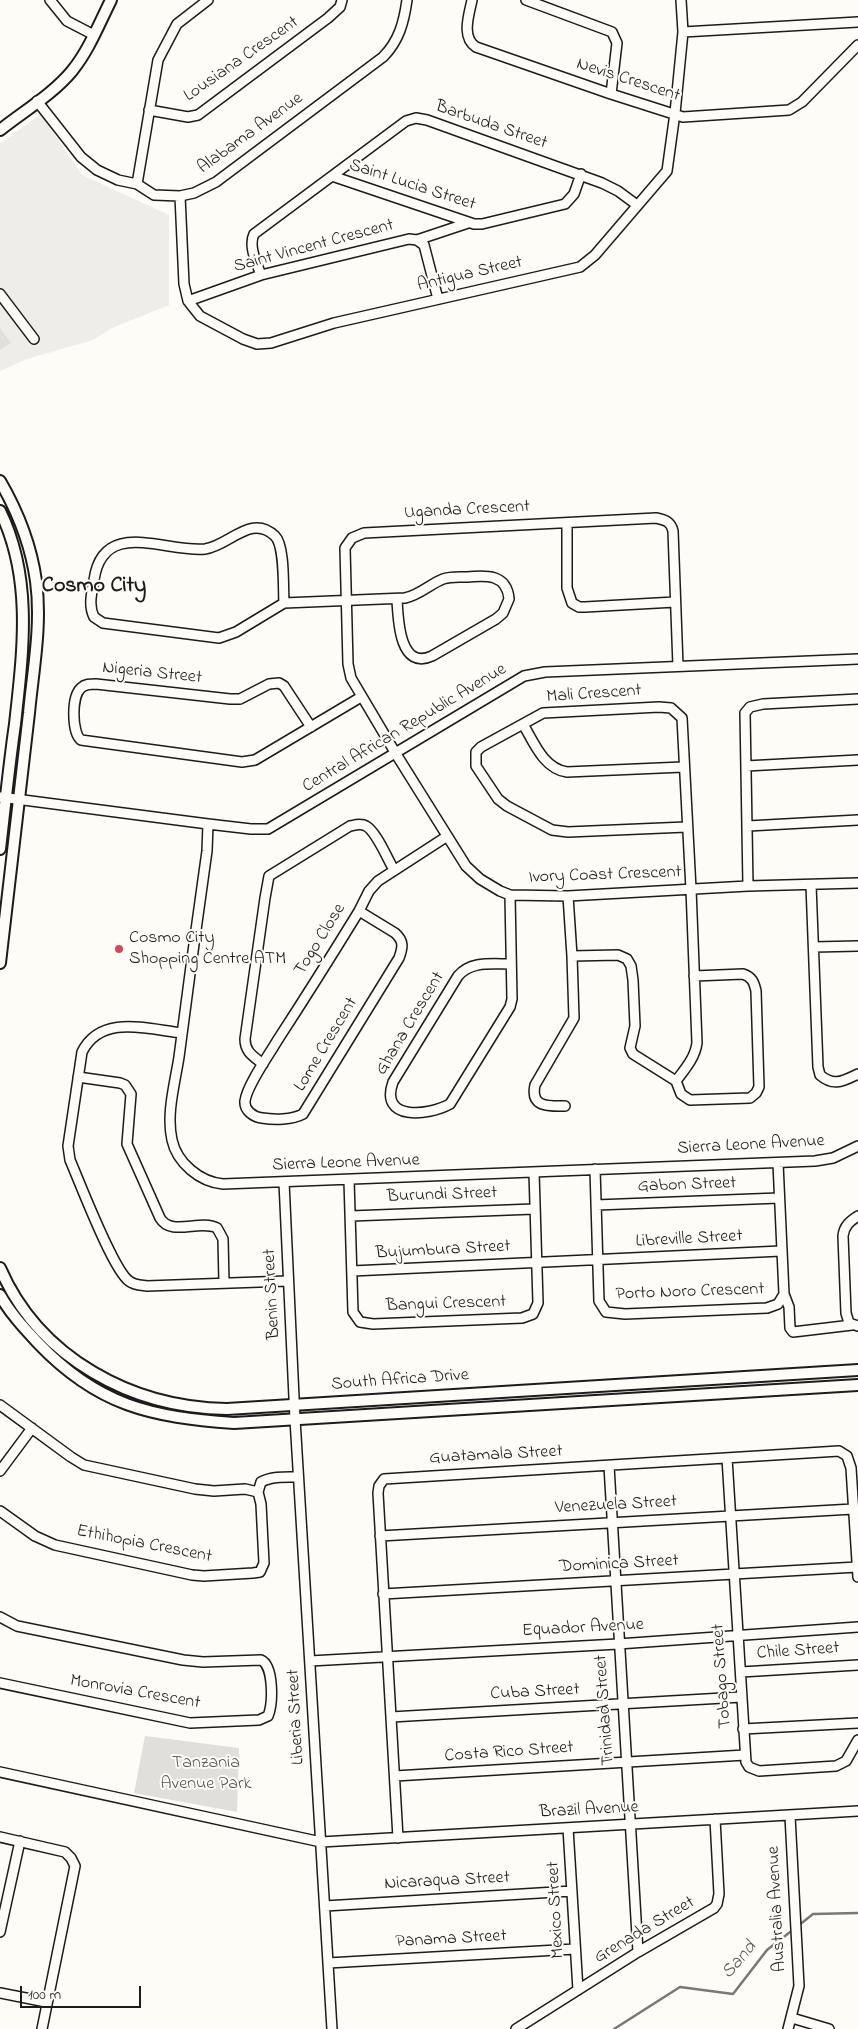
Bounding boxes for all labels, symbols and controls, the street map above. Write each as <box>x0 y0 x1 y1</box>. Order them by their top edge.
street label: Lousiana Crescent <box>180 12 304 108</box>
street label: Nevis Crescent <box>573 54 683 108</box>
street label: Alabama Avenue <box>194 89 308 179</box>
street label: Barbuda Street <box>432 97 550 155</box>
street label: Saint Lucia Street <box>346 155 478 217</box>
street label: Saint Vincent Crescent <box>232 215 396 279</box>
street label: Antigua Street <box>415 252 525 298</box>
street label: Uganda Crescent <box>403 497 531 525</box>
district label: Cosmo City <box>42 574 146 600</box>
street label: Nigeria Street <box>101 658 203 690</box>
street label: Central African Republic Avenue <box>299 659 511 799</box>
street label: Mali Crescent <box>546 681 642 709</box>
street label: Ivory Coast Crescent <box>528 863 682 889</box>
street label: Togo Close <box>291 900 351 980</box>
place label: Cosmo City Shopping Centre ATM <box>129 928 286 971</box>
marker: Cosmo City Shopping Centre ATM <box>113 943 125 955</box>
street label: Ghana Crescent <box>372 969 450 1079</box>
street label: Lome Crescent <box>290 994 364 1096</box>
street label: Sierra Leone Avenue <box>677 1131 825 1161</box>
street label: Sierra Leone Avenue <box>272 1151 420 1177</box>
street label: Gabon Street <box>637 1173 737 1199</box>
street label: Burundi Street <box>387 1183 497 1209</box>
street label: Libreville Street <box>635 1226 743 1254</box>
street label: Bujumbura Street <box>375 1237 511 1265</box>
street label: Benin Street <box>260 1248 286 1340</box>
street label: Porto Noro Crescent <box>615 1280 765 1306</box>
street label: Bangui Crescent <box>385 1292 507 1318</box>
street label: South Africa Drive <box>331 1365 469 1397</box>
street label: Guatamala Street <box>429 1442 563 1470</box>
street label: Venezuela Street <box>555 1492 677 1520</box>
street label: Ethihopia Crescent <box>74 1521 214 1569</box>
street label: Dominica Street <box>559 1551 679 1579</box>
street label: Equador Avenue <box>522 1615 644 1643</box>
street label: Tobago Street <box>709 1623 737 1729</box>
street label: Chile Street <box>756 1638 840 1666</box>
street label: Trinidad Street <box>591 1654 621 1766</box>
street label: Liberia Street <box>284 1669 310 1765</box>
street label: Monrovia Crescent <box>68 1671 202 1715</box>
street label: Cuba Street <box>490 1680 580 1706</box>
street label: Costa Rico Street <box>444 1738 574 1768</box>
park label: Tanzania Avenue Park <box>161 1753 251 1796</box>
street label: Brazil Avenue <box>539 1798 639 1824</box>
street label: Australia Avenue <box>764 1845 792 1973</box>
street label: Mexico Street <box>544 1861 570 1959</box>
street label: Nicaraqua Street <box>384 1868 510 1896</box>
street label: Grenada Street <box>591 1893 699 1969</box>
street label: Panama Street <box>395 1926 507 1954</box>
water label: Sand <box>717 1937 763 1985</box>
scale bar <box>22 1976 144 2008</box>
text: 100 m <box>28 1984 61 2006</box>

